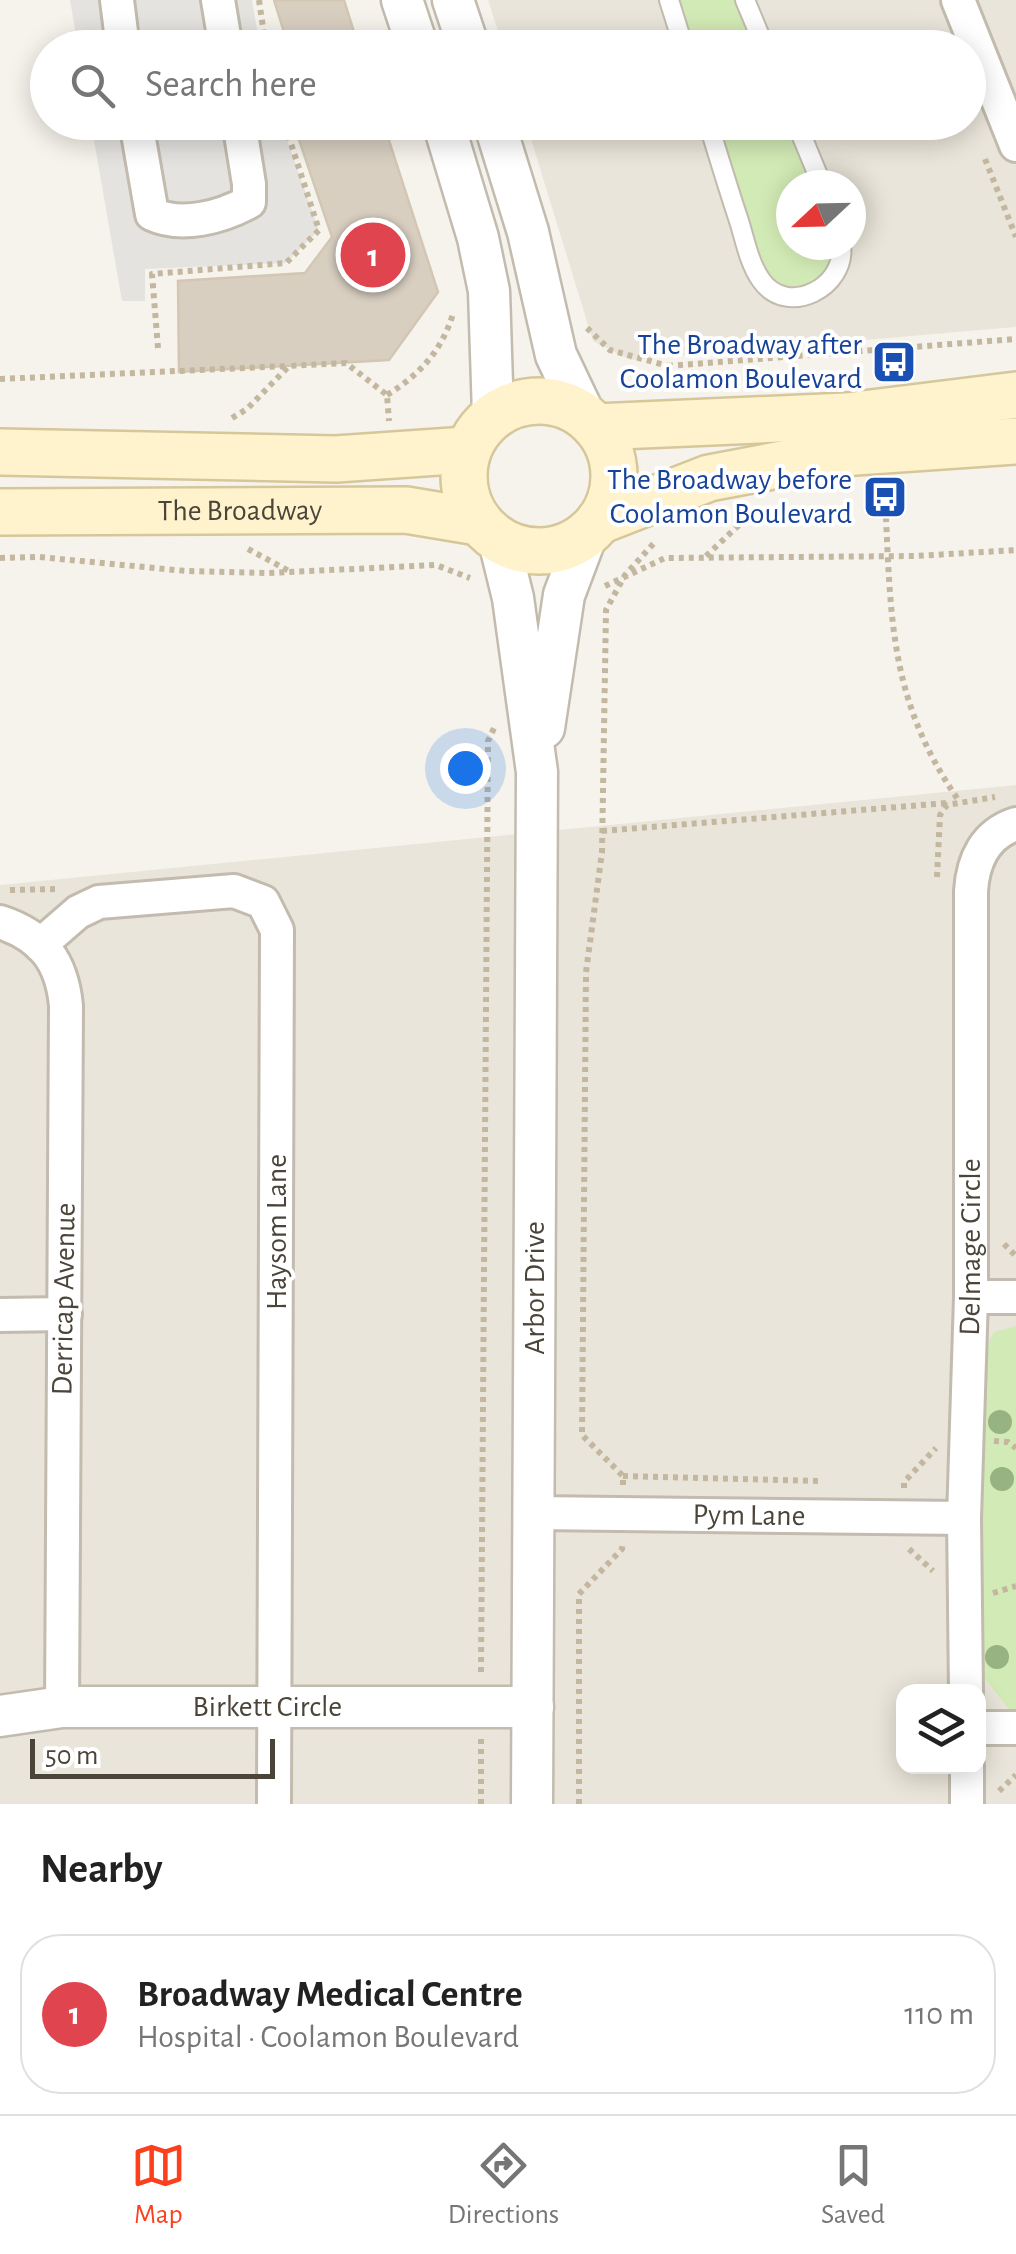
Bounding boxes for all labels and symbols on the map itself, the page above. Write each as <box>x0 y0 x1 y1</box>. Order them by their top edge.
north arrow <box>776 170 866 260</box>
pin: 1 <box>340 218 406 292</box>
place label: The Broadway after Coolamon Boulevard <box>620 330 862 394</box>
bus stop icon: The Broadway after Coolamon Boulevard <box>871 339 917 385</box>
place label: The Broadway before Coolamon Boulevard <box>607 465 852 529</box>
bus stop icon: The Broadway before Coolamon Boulevard <box>862 474 908 520</box>
street label: The Broadway <box>158 495 322 526</box>
your location <box>440 743 491 794</box>
street label: Haysom Lane <box>262 1154 292 1310</box>
street label: Delmage Circle <box>955 1158 986 1336</box>
street label: Derricap Avenue <box>47 1202 81 1396</box>
street label: Arbor Drive <box>520 1221 550 1355</box>
street label: Pym Lane <box>692 1500 806 1531</box>
street label: Birkett Circle <box>193 1692 342 1722</box>
scale bar <box>30 1734 275 1778</box>

